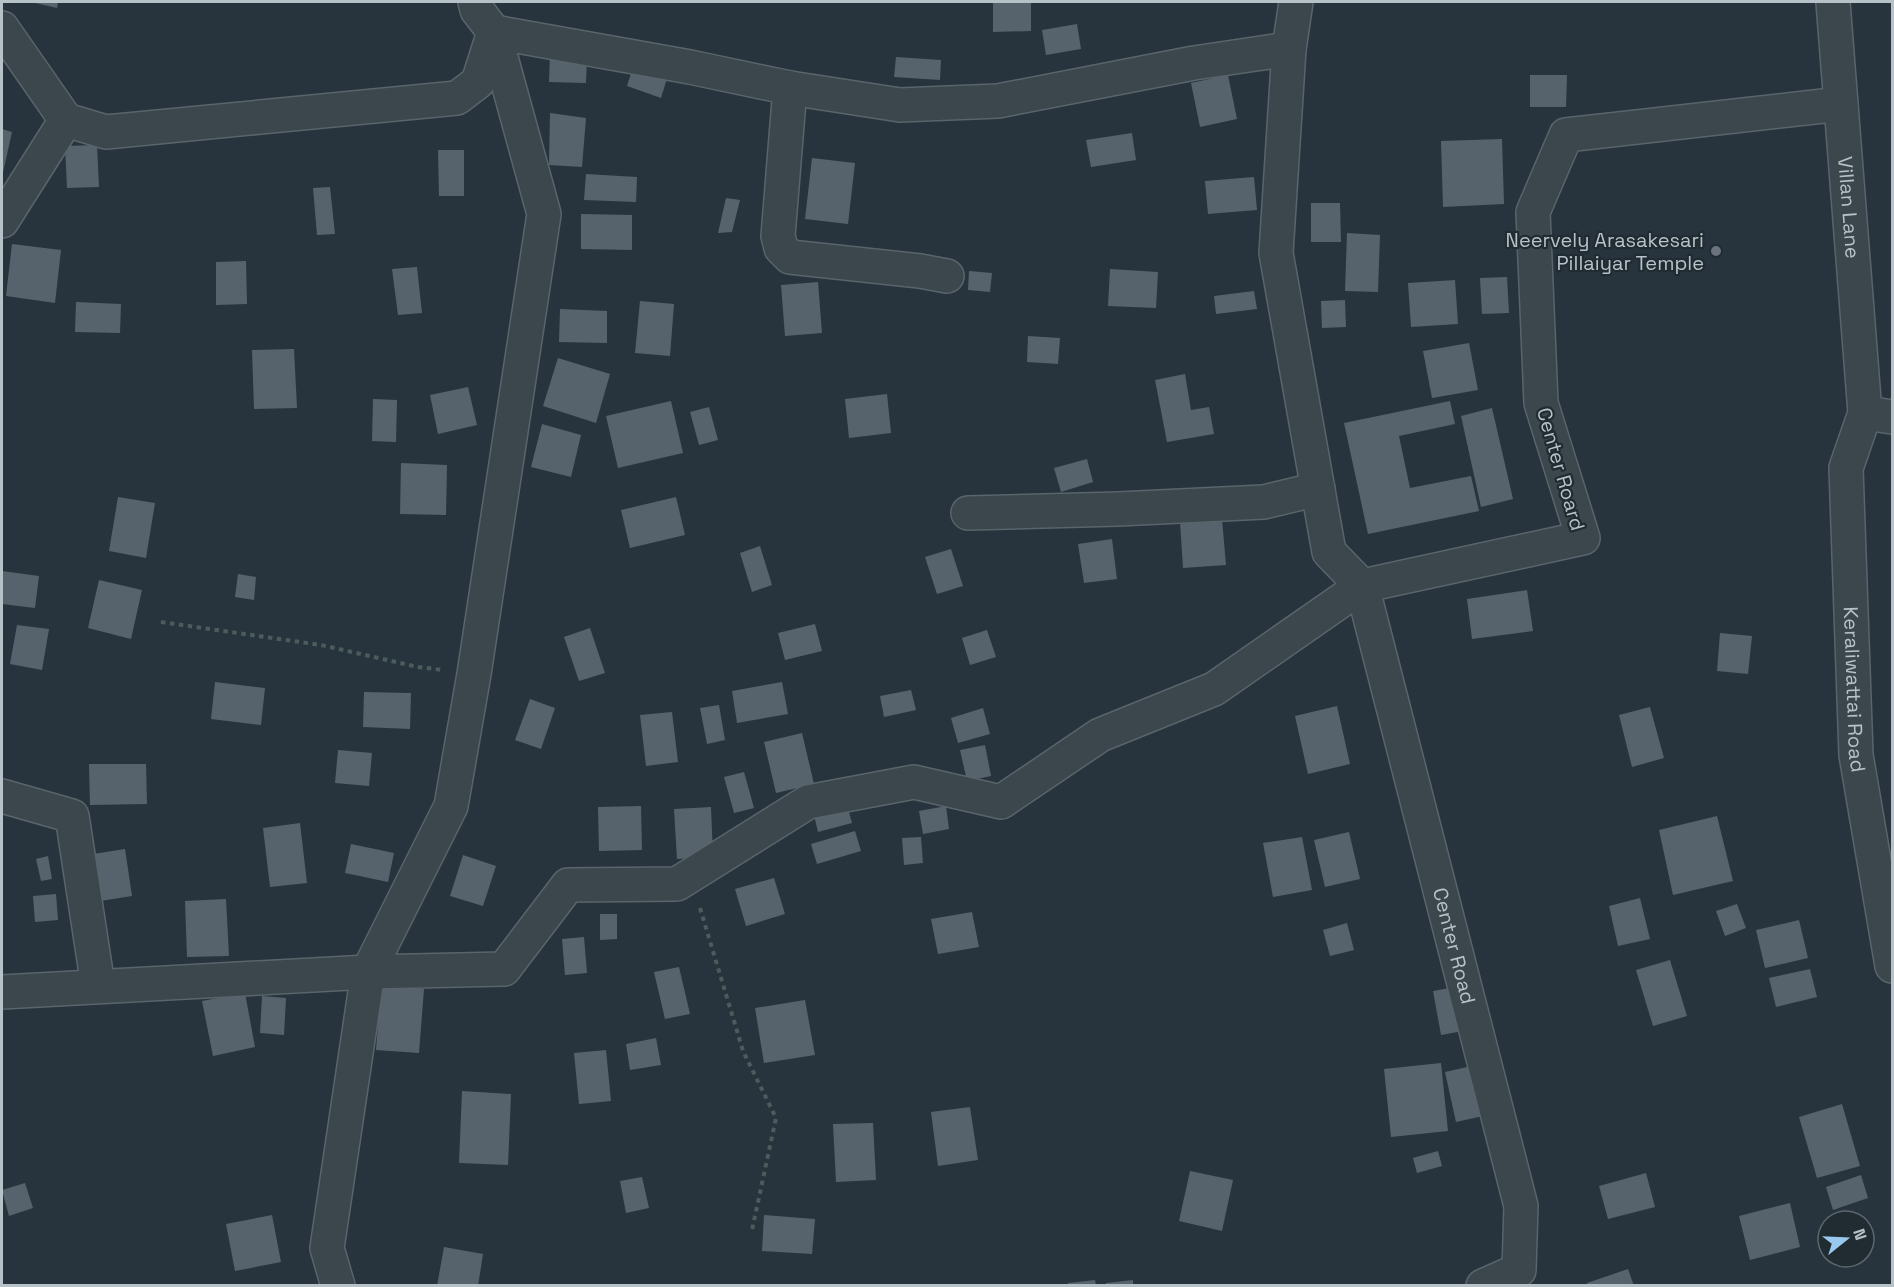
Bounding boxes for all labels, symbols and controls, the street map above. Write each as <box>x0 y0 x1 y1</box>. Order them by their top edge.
street label: Villan Lane <box>1832 155 1866 260</box>
place label: Neervely Arasakesari Pillaiyar Temple <box>1506 227 1704 276</box>
marker: Neervely Arasakesari Pillaiyar Temple <box>1709 244 1723 258</box>
street label: Center Roard <box>1531 405 1591 533</box>
street label: Keraliwattai Road <box>1838 606 1872 774</box>
street label: Center Road <box>1427 885 1482 1007</box>
north arrow <box>1816 1209 1876 1269</box>
text: N <box>1848 1226 1871 1243</box>

